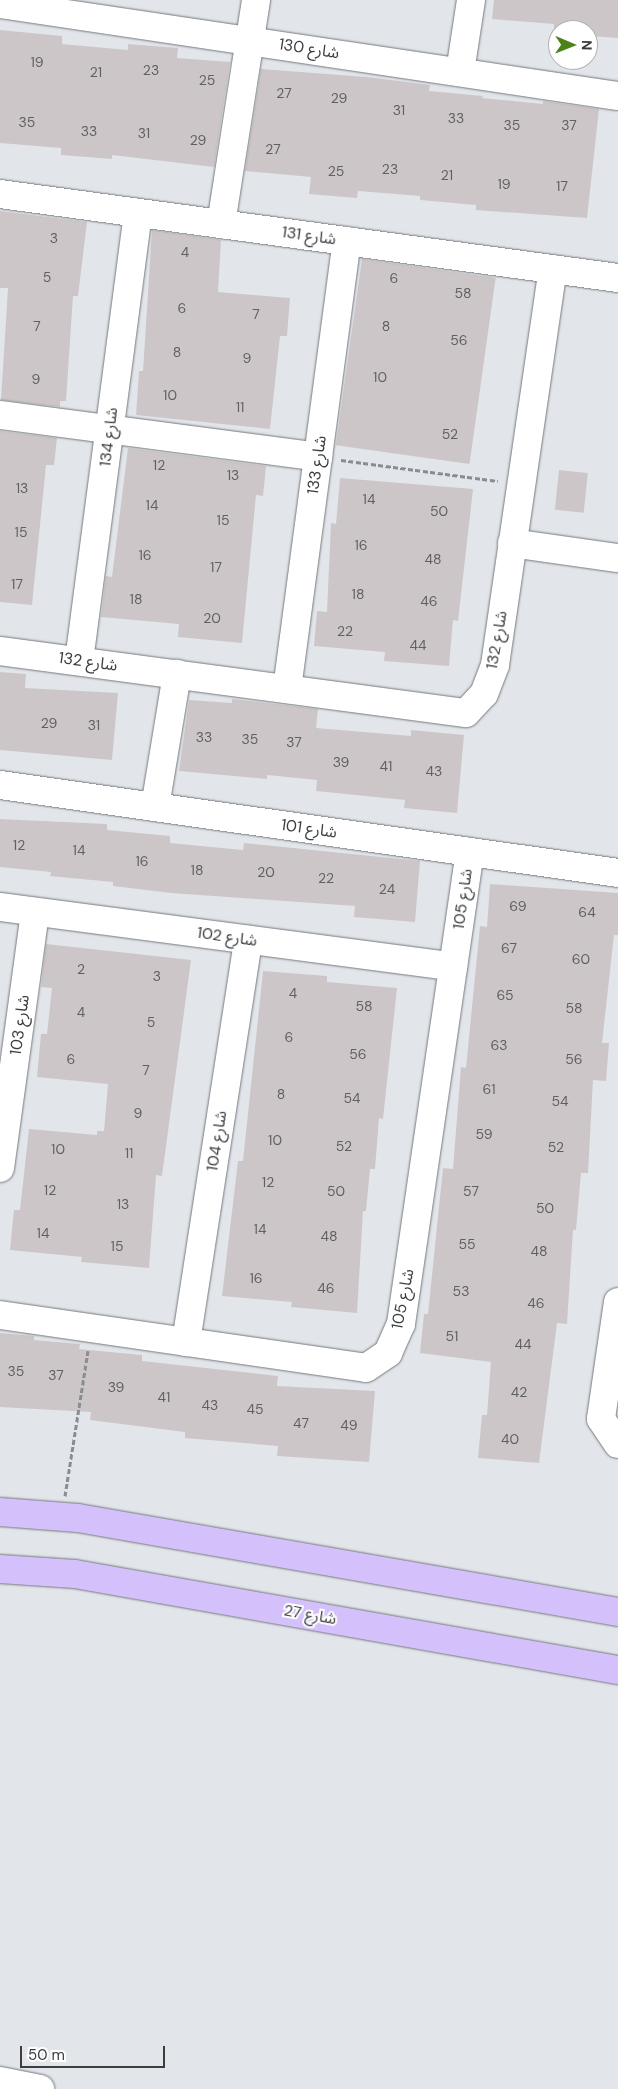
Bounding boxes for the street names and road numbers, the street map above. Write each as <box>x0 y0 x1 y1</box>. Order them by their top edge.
street label: شارع 130 <box>277 35 341 63</box>
street label: شارع 131 <box>281 223 337 249</box>
street label: شارع 134 <box>96 406 122 468</box>
street label: شارع 133 <box>303 434 331 496</box>
street label: شارع 132 <box>482 609 512 671</box>
street label: شارع 132 <box>57 648 119 676</box>
street label: شارع 101 <box>280 816 338 842</box>
street label: شارع 105 <box>449 867 477 931</box>
street label: شارع 102 <box>196 923 258 951</box>
street label: شارع 103 <box>6 994 34 1056</box>
street label: شارع 104 <box>203 1109 231 1173</box>
street label: شارع 105 <box>388 1267 418 1331</box>
street label: شارع 27 <box>282 1601 338 1629</box>

